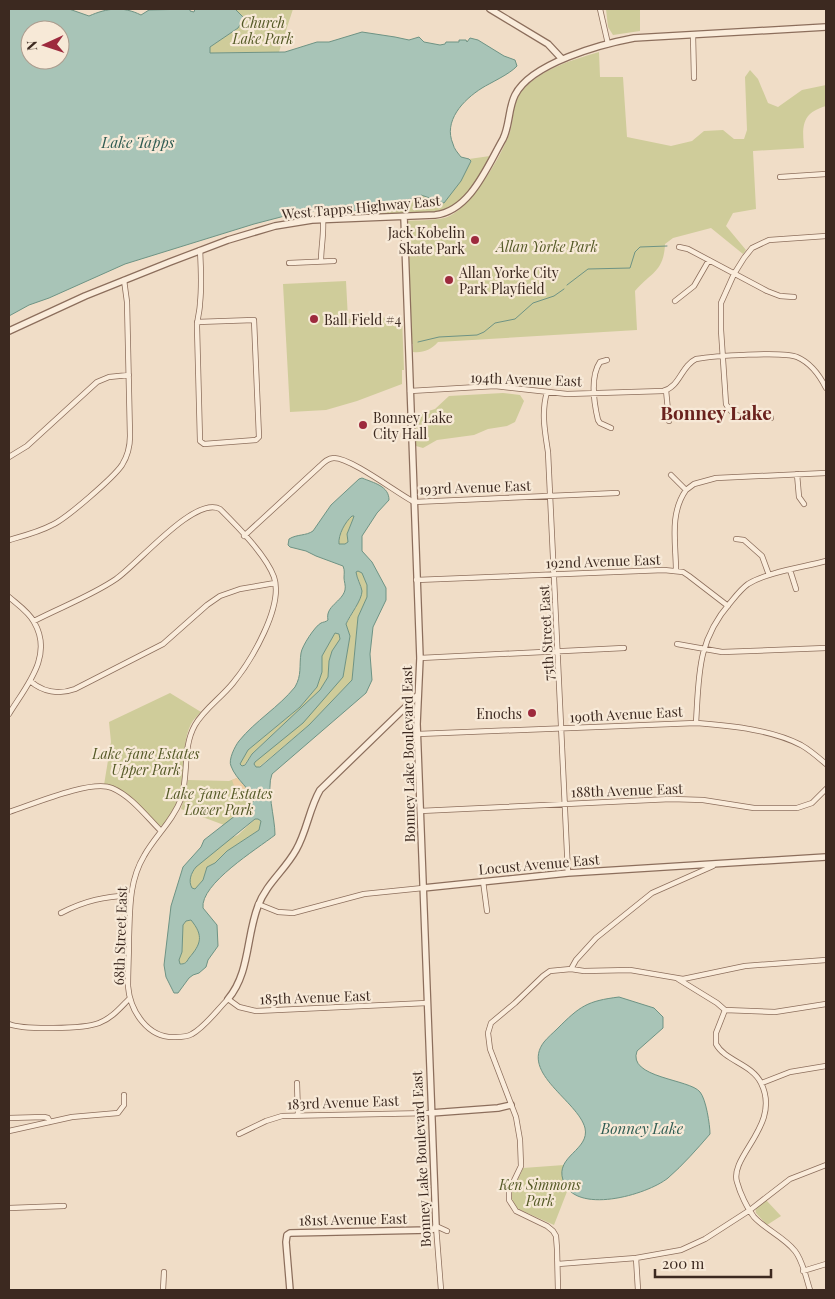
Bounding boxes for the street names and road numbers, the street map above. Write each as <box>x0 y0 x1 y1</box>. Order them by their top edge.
street label: West Tapps Highway East <box>280 191 442 223</box>
street label: 194th Avenue East <box>470 368 583 390</box>
street label: 193rd Avenue East <box>419 476 532 498</box>
street label: 192nd Avenue East <box>545 549 662 572</box>
street label: 75th Street East <box>534 584 558 681</box>
street label: Bonney Lake Boulevard East <box>397 664 419 843</box>
street label: 190th Avenue East <box>569 701 684 726</box>
street label: 188th Avenue East <box>571 779 685 801</box>
street label: Locust Avenue East <box>478 849 601 879</box>
street label: 68th Street East <box>109 885 131 986</box>
street label: 185th Avenue East <box>259 986 372 1008</box>
street label: Bonney Lake Boulevard East <box>407 1069 435 1248</box>
street label: 183rd Avenue East <box>287 1091 400 1113</box>
street label: 181st Avenue East <box>299 1209 408 1229</box>

